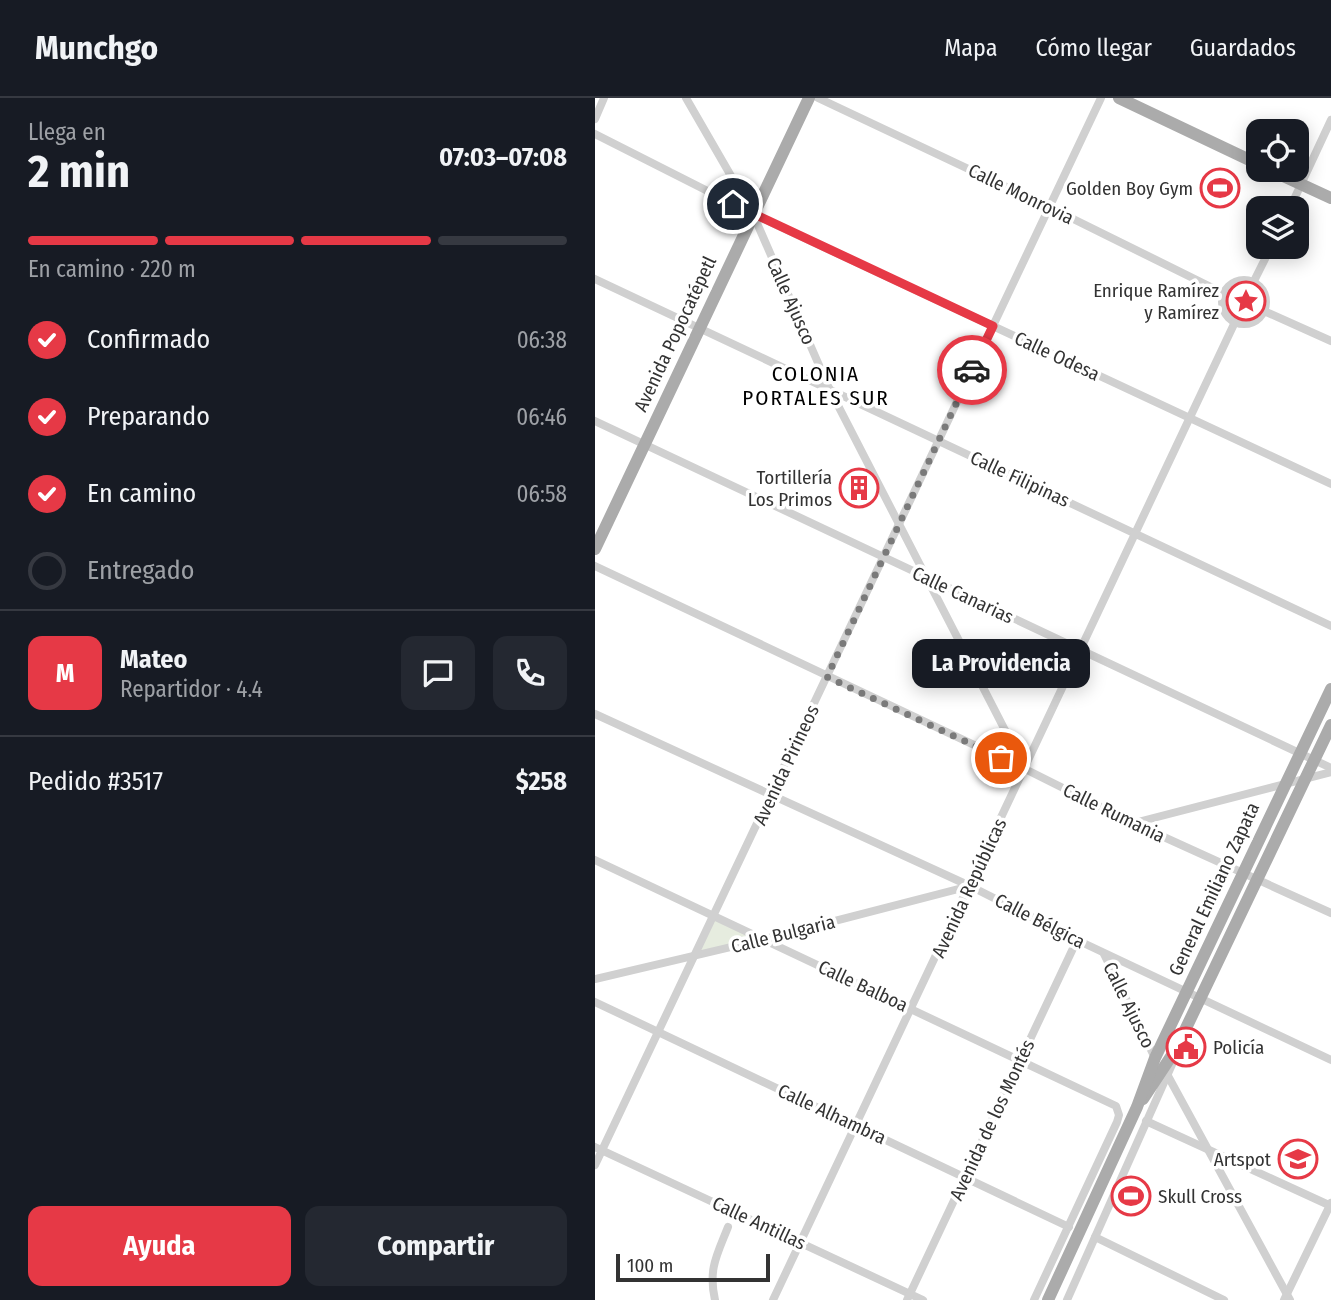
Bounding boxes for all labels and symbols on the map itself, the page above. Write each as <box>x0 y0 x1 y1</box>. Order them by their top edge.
street label: Calle Monrovia <box>965 159 1077 229</box>
sports icon: Golden Boy Gym <box>1199 167 1241 209</box>
pin <box>703 174 763 234</box>
place label: Golden Boy Gym <box>1066 177 1193 200</box>
street label: Avenida Popocatépetl <box>629 253 721 415</box>
street label: Calle Ajusco <box>762 254 820 348</box>
place label: Enrique Ramírez y Ramírez <box>1093 279 1219 324</box>
place icon: Enrique Ramírez y Ramírez <box>1225 280 1267 322</box>
street label: Calle Odesa <box>1011 326 1103 386</box>
courier <box>937 335 1007 405</box>
district label: COLONIA PORTALES SUR <box>742 361 890 411</box>
street label: Calle Filipinas <box>967 446 1073 512</box>
place label: Tortillería Los Primos <box>748 466 832 511</box>
building icon: Tortillería Los Primos <box>838 467 880 509</box>
street label: Calle Canarias <box>909 562 1017 628</box>
callout: La Providencia <box>912 639 1090 688</box>
street label: Avenida Pirineos <box>748 701 824 829</box>
pin <box>971 728 1031 788</box>
street label: Calle Rumania <box>1059 778 1169 848</box>
street label: General Emiliano Zapata <box>1164 799 1264 979</box>
street label: Avenida Repúblicas <box>927 815 1011 961</box>
street label: Calle Bélgica <box>991 888 1089 954</box>
street label: Calle Bulgaria <box>729 910 837 958</box>
street label: Calle Balboa <box>815 955 911 1017</box>
street label: Calle Ajusco <box>1098 958 1160 1052</box>
public building icon: Policía <box>1165 1026 1207 1068</box>
street label: Avenida de los Montés <box>945 1036 1039 1204</box>
place label: Policía <box>1213 1036 1264 1059</box>
street label: Calle Alhambra <box>774 1079 890 1149</box>
school or university icon: Artspot <box>1277 1138 1319 1180</box>
place label: Artspot <box>1214 1148 1272 1171</box>
sports icon: Skull Cross <box>1110 1175 1152 1217</box>
place label: Skull Cross <box>1158 1185 1242 1208</box>
street label: Calle Antillas <box>709 1191 809 1255</box>
scale bar <box>616 1251 770 1283</box>

